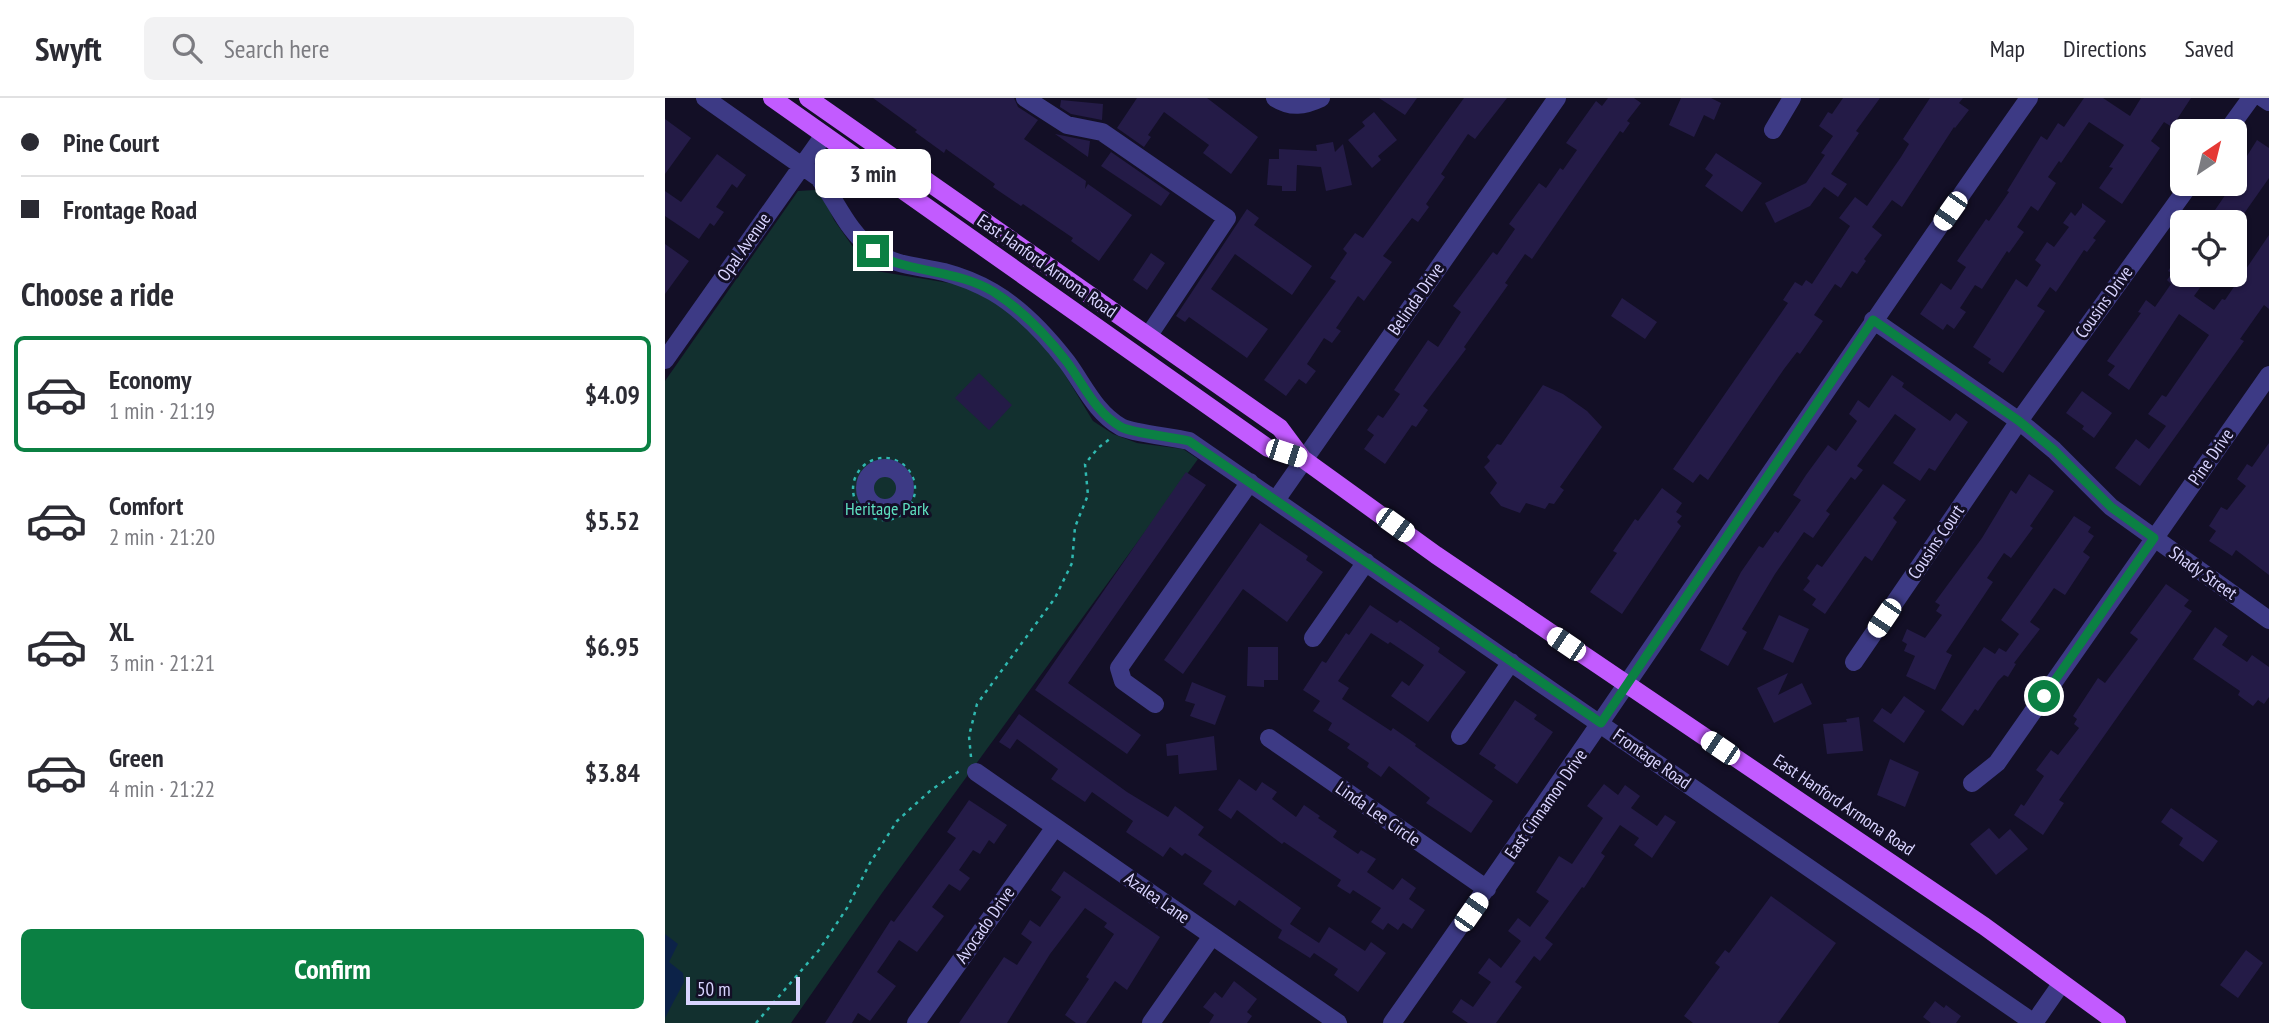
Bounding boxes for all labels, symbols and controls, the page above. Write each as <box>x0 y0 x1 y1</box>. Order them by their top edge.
search box <box>144 17 634 80</box>
text: Swyft <box>35 27 102 70</box>
icon: search <box>168 29 206 67</box>
text: Search here <box>224 32 329 65</box>
text: Map <box>1990 33 2025 64</box>
text: Directions <box>2063 33 2147 64</box>
text: Saved <box>2185 33 2234 64</box>
north arrow <box>2170 119 2247 196</box>
map controls <box>2170 119 2247 287</box>
text: Pine Court <box>63 126 159 159</box>
callout: 3 min <box>815 150 931 198</box>
text: 3 min <box>850 159 896 188</box>
car <box>1930 188 1971 234</box>
text: Frontage Road <box>63 193 197 226</box>
street label: Opal Avenue <box>712 208 775 285</box>
street label: East Hanford Armona Road <box>973 209 1122 322</box>
button: locate <box>2170 210 2247 287</box>
route end <box>857 235 889 267</box>
street label: Belinda Drive <box>1382 258 1449 339</box>
street label: Cousins Drive <box>2070 261 2138 342</box>
text: Choose a ride <box>21 273 174 315</box>
icon: car <box>25 363 88 426</box>
text: Economy <box>109 363 191 396</box>
text: $4.09 <box>585 378 640 411</box>
text: 1 min · 21:19 <box>109 396 215 425</box>
street label: Pine Drive <box>2183 424 2238 489</box>
car <box>1263 437 1310 469</box>
icon: car <box>25 489 88 552</box>
text: Comfort <box>109 489 183 522</box>
park label: Heritage Park <box>845 497 929 520</box>
street label: Cousins Court <box>1902 500 1969 583</box>
text: $5.52 <box>585 504 640 537</box>
car <box>1372 504 1419 546</box>
text: 2 min · 21:20 <box>109 522 215 551</box>
street label: Shady Street <box>2165 541 2242 604</box>
car <box>1864 595 1905 641</box>
icon: car <box>25 615 88 678</box>
text: XL <box>109 615 134 648</box>
car <box>1543 624 1590 664</box>
text: $6.95 <box>585 630 640 663</box>
text: 3 min · 21:21 <box>109 648 215 677</box>
route start <box>2028 680 2060 712</box>
street label: Frontage Road <box>1609 723 1696 794</box>
car <box>1697 728 1744 768</box>
icon: car <box>25 741 88 804</box>
text: Green <box>109 741 164 774</box>
street label: East Cinnamon Drive <box>1499 744 1592 863</box>
street label: East Hanford Armona Road <box>1769 749 1919 860</box>
text: $3.84 <box>585 756 640 789</box>
text: 4 min · 21:22 <box>109 774 215 803</box>
street label: Linda Lee Circle <box>1331 776 1425 851</box>
street label: Azalea Lane <box>1120 867 1194 928</box>
street label: Avocado Drive <box>950 882 1019 968</box>
car <box>1451 889 1492 935</box>
button: Confirm <box>21 929 644 1009</box>
scale bar <box>686 974 800 1006</box>
text: 50 m <box>697 977 731 1001</box>

